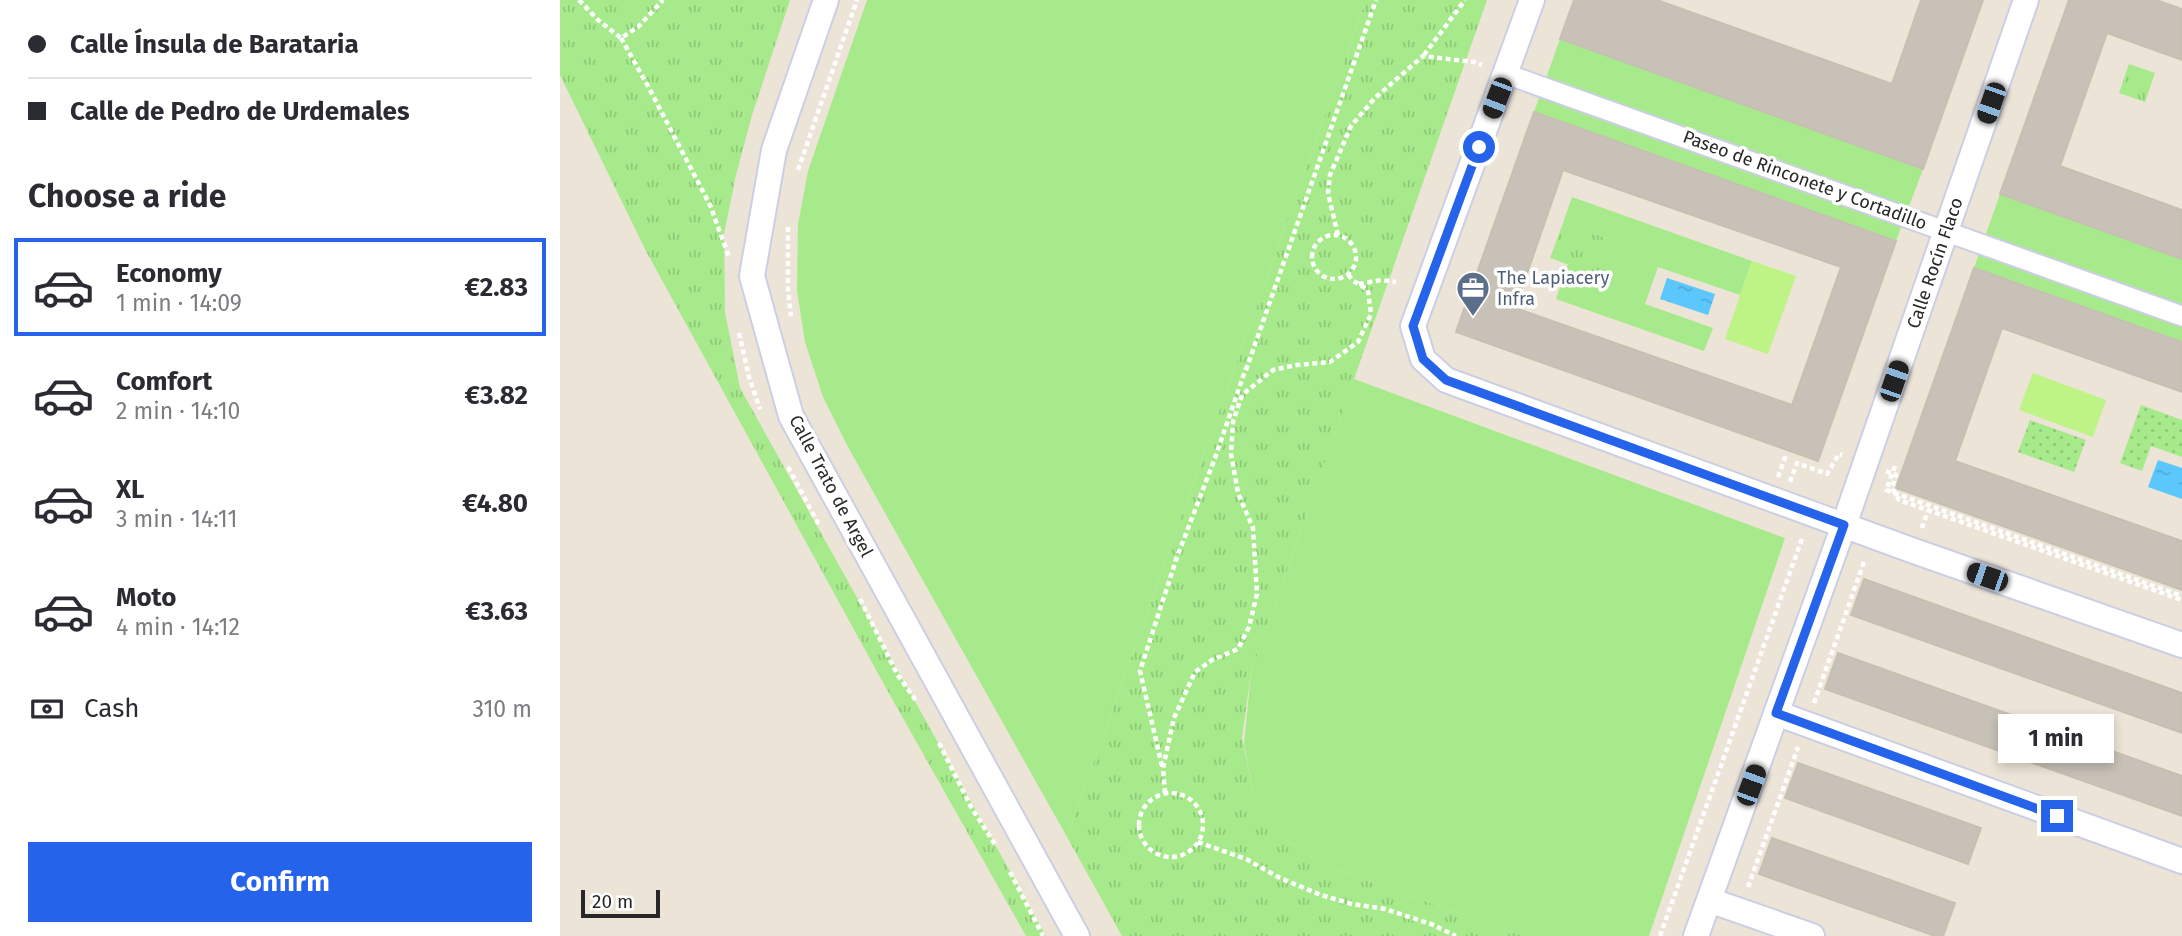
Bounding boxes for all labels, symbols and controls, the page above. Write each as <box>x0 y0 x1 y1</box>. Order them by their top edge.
text: Calle Ínsula de Barataria <box>70 29 359 60</box>
car <box>1480 75 1515 121</box>
car <box>1975 80 2008 126</box>
text: Calle de Pedro de Urdemales <box>70 96 409 127</box>
street label: Paseo de Rinconete y Cortadillo <box>1680 126 1930 234</box>
route start <box>1463 131 1495 163</box>
text: Choose a ride <box>28 177 226 215</box>
street label: Calle Rocín Flaco <box>1902 195 1968 331</box>
icon: car <box>32 256 95 319</box>
text: Economy <box>116 258 222 289</box>
place label: The Lapiacery Infra <box>1497 267 1610 310</box>
office icon: The Lapiacery Infra <box>1454 269 1492 318</box>
text: €2.83 <box>465 272 528 303</box>
text: 1 min · 14:09 <box>116 289 242 317</box>
car <box>1878 358 1911 404</box>
icon: car <box>32 364 95 427</box>
text: Comfort <box>116 366 212 397</box>
text: €3.82 <box>465 380 528 411</box>
text: 2 min · 14:10 <box>116 397 240 425</box>
street label: Calle Trato de Argel <box>784 411 878 561</box>
icon: car <box>32 472 95 535</box>
text: XL <box>116 474 144 505</box>
text: €4.80 <box>462 488 528 519</box>
text: 3 min · 14:11 <box>116 505 237 533</box>
car <box>1964 560 2011 594</box>
icon: car <box>32 580 95 643</box>
text: Moto <box>116 582 176 613</box>
text: €3.63 <box>465 596 528 627</box>
text: 4 min · 14:12 <box>116 613 240 641</box>
icon: cash <box>28 690 66 728</box>
text: Cash <box>84 693 140 724</box>
text: 310 m <box>472 695 532 723</box>
callout: 1 min <box>1999 714 2115 764</box>
text: 1 min <box>2028 724 2084 752</box>
car <box>1734 762 1769 808</box>
route end <box>2041 800 2073 832</box>
button: Confirm <box>28 842 532 922</box>
scale bar <box>581 887 660 919</box>
text: 20 m <box>592 890 633 913</box>

